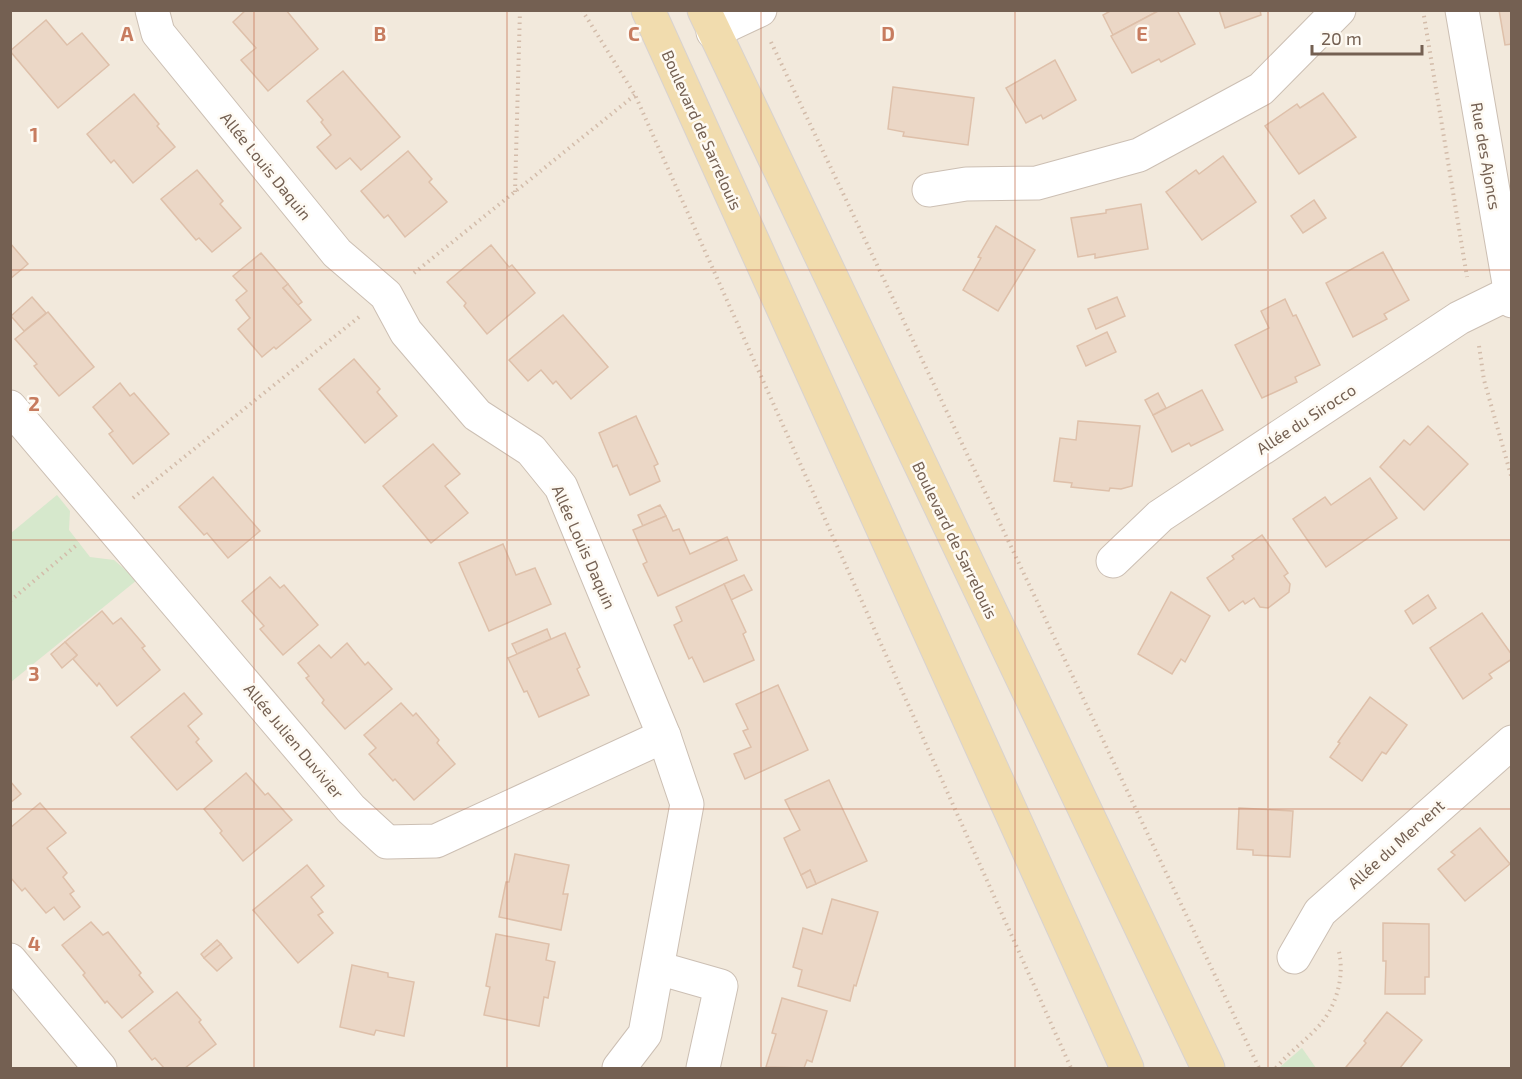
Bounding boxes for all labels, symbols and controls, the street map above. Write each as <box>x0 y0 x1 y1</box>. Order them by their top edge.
scale bar <box>1312 18 1422 56</box>
text: A <box>120 21 134 45</box>
text: B <box>374 21 386 45</box>
text: C <box>628 21 640 45</box>
text: D <box>881 21 895 45</box>
text: E <box>1136 21 1148 45</box>
text: 20 m <box>1321 27 1362 49</box>
street label: Boulevard de Sarrelouis <box>659 47 746 213</box>
street label: Rue des Ajoncs <box>1467 101 1505 211</box>
street label: Allée Louis Daquin <box>217 108 316 223</box>
text: 1 <box>30 122 38 146</box>
street label: Allée du Sirocco <box>1252 379 1359 458</box>
text: 2 <box>28 391 40 415</box>
street label: Boulevard de Sarrelouis <box>909 458 1002 622</box>
street label: Allée Louis Daquin <box>549 482 620 611</box>
text: 3 <box>28 661 40 685</box>
street label: Allée Julien Duvivier <box>241 679 348 802</box>
street label: Allée du Mervent <box>1343 795 1448 892</box>
text: 4 <box>28 931 41 955</box>

